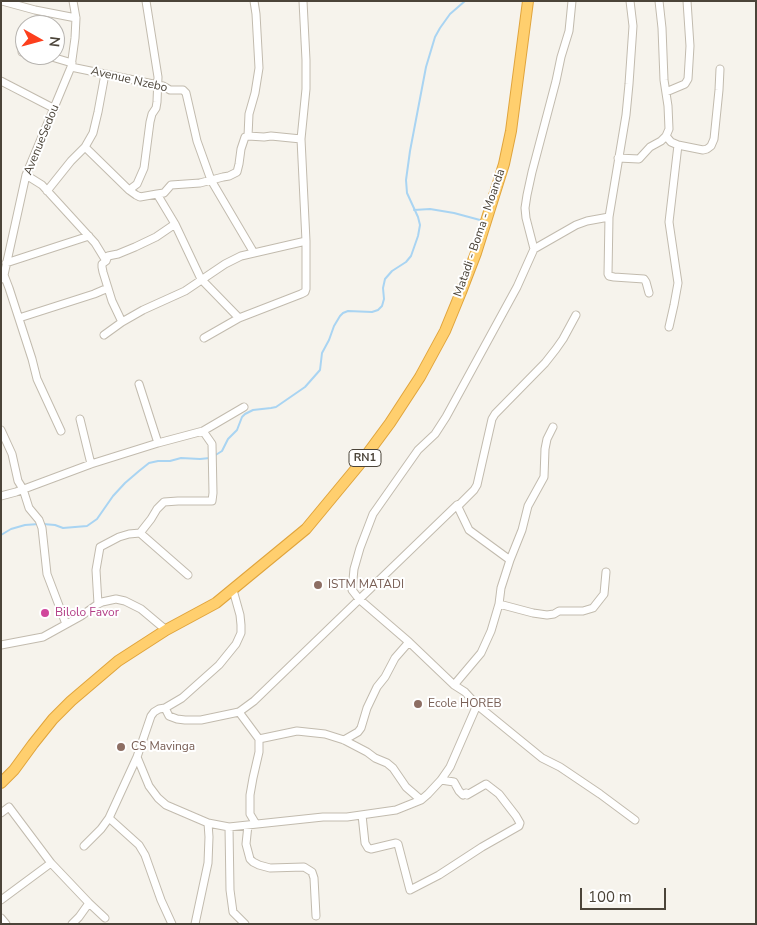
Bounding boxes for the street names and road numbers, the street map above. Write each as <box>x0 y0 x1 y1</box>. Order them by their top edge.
street label: Avenue Nzebo <box>89 64 169 96</box>
street label: AvenueSedou <box>21 103 63 177</box>
street label: Matadi - Boma - Moanda <box>451 167 509 299</box>
road number: RN1 <box>349 449 381 466</box>

